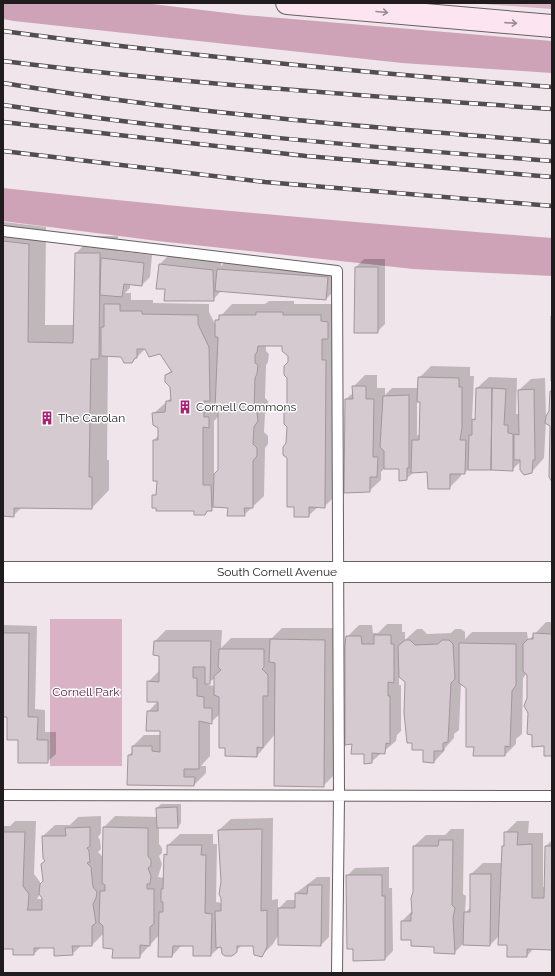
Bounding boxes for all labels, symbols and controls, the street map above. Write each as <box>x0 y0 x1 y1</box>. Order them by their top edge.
one-way arrow <box>375 8 388 15</box>
one-way arrow <box>504 19 517 26</box>
building icon: Cornell Commons <box>177 399 193 415</box>
place label: Cornell Commons <box>196 400 296 414</box>
building icon: The Carolan <box>39 410 55 426</box>
place label: The Carolan <box>58 411 125 425</box>
street label: South Cornell Avenue <box>217 565 337 579</box>
park label: Cornell Park <box>52 685 120 699</box>

